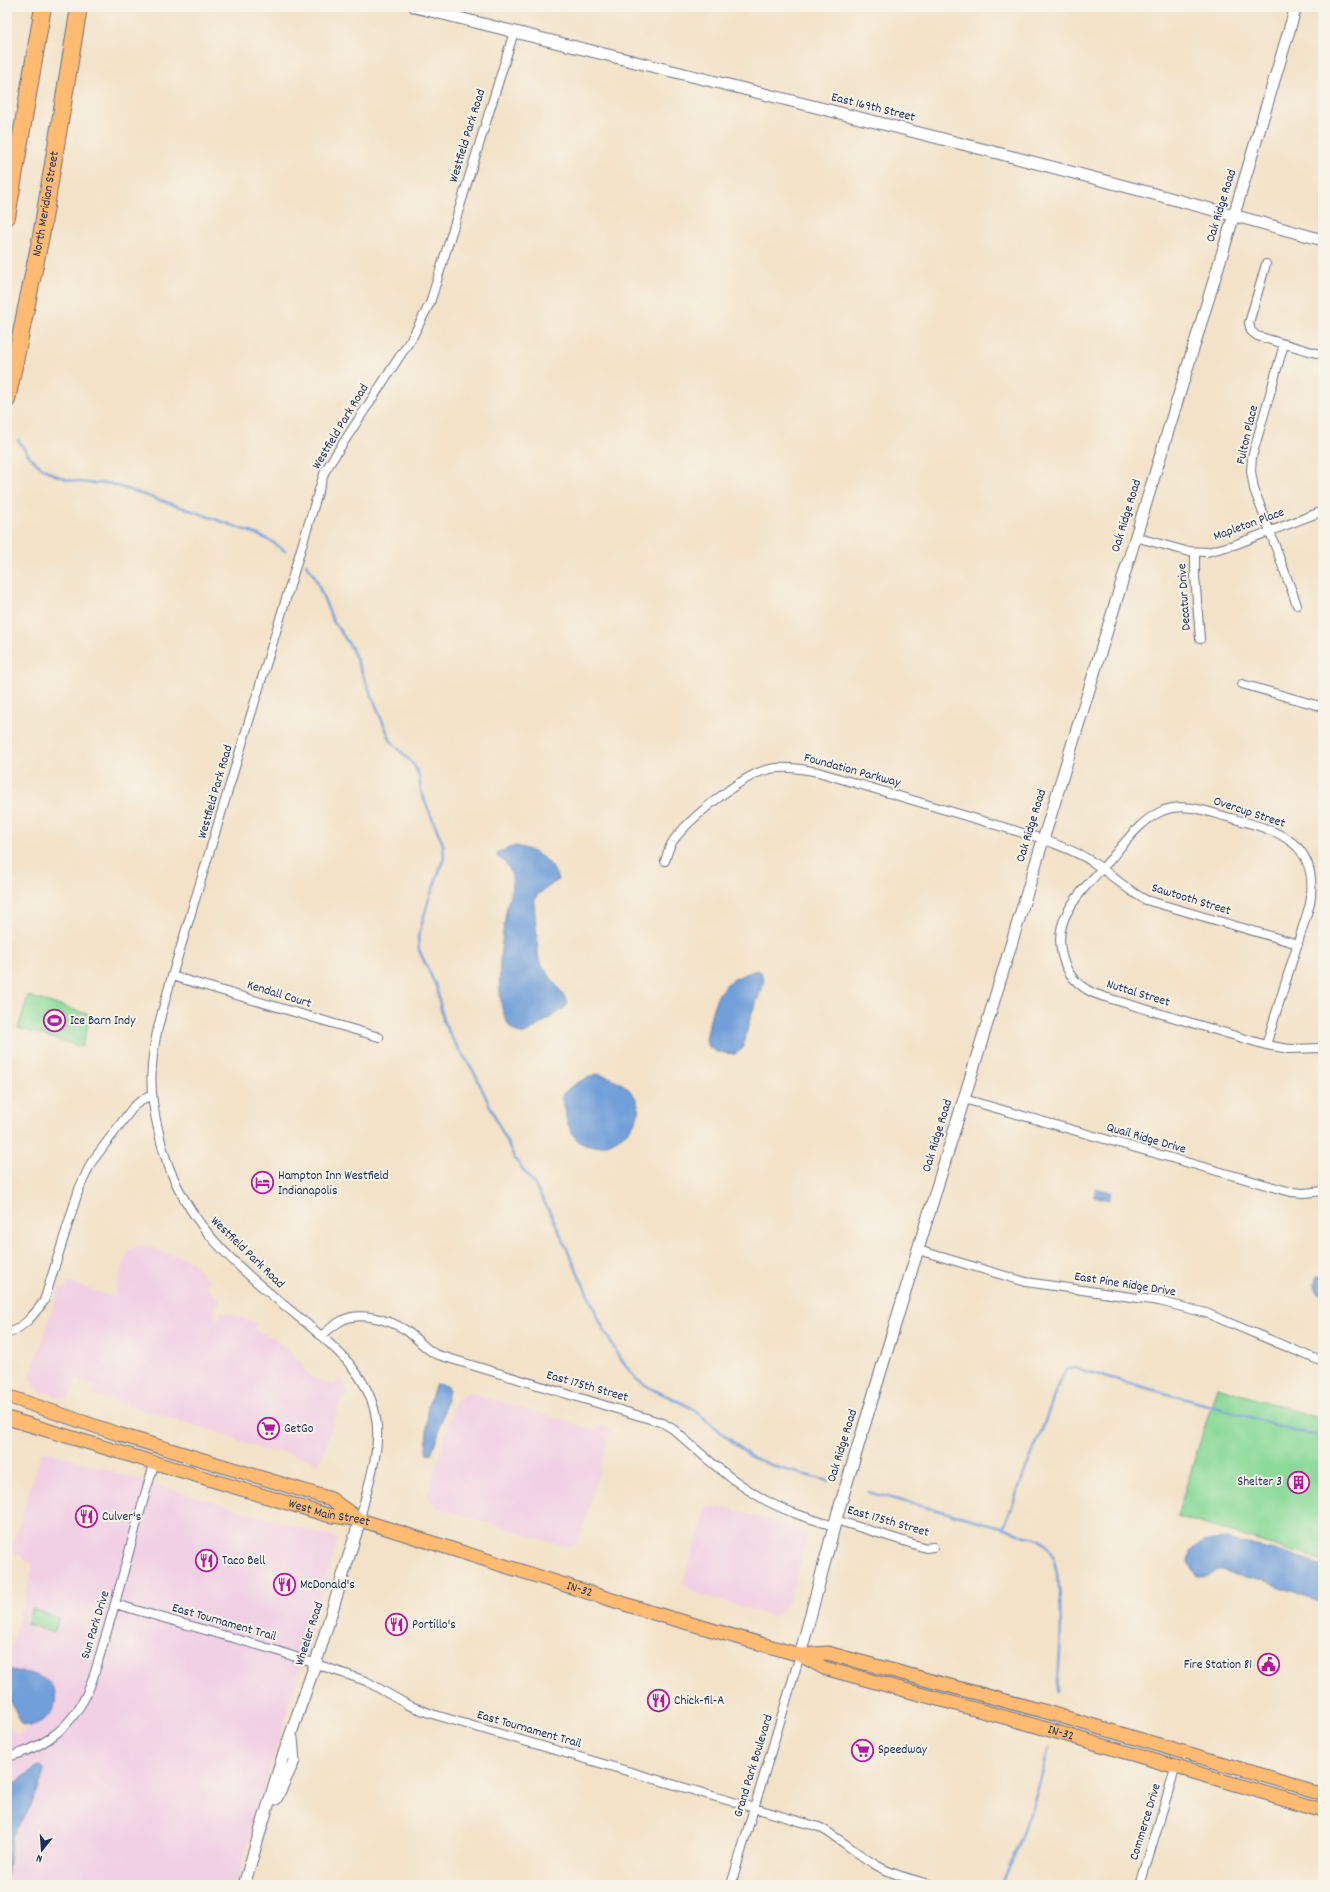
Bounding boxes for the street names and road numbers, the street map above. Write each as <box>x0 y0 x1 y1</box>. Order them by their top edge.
street label: Westfield Park Road <box>445 87 491 185</box>
street label: East 169th Street <box>829 88 917 128</box>
street label: North Meridian Street <box>27 150 64 258</box>
street label: Oak Ridge Road <box>1202 167 1242 245</box>
street label: Westfield Park Road <box>308 381 374 473</box>
street label: Fulton Place <box>1232 403 1264 466</box>
street label: Oak Ridge Road <box>1107 477 1147 555</box>
street label: Mapleton Place <box>1211 503 1287 547</box>
street label: Decatur Drive <box>1173 563 1197 631</box>
street label: Westfield Park Road <box>194 743 238 841</box>
street label: Foundation Parkway <box>802 749 903 793</box>
street label: Oak Ridge Road <box>1012 787 1052 865</box>
street label: Overcup Street <box>1210 792 1288 834</box>
street label: Sawtooth Street <box>1149 879 1233 921</box>
street label: Nuttal Street <box>1104 975 1172 1013</box>
street label: Kendall Court <box>244 976 314 1014</box>
street label: Oak Ridge Road <box>918 1097 958 1175</box>
street label: Quail Ridge Drive <box>1104 1119 1188 1160</box>
street label: Westfield Park Road <box>206 1213 288 1293</box>
street label: East Pine Ridge Drive <box>1073 1268 1177 1302</box>
street label: East 175th Street <box>544 1366 630 1408</box>
street label: Oak Ridge Road <box>823 1407 863 1485</box>
street label: West Main Street <box>286 1494 372 1532</box>
street label: East 175th Street <box>845 1501 931 1543</box>
street label: IN-32 <box>564 1577 595 1603</box>
street label: Sun Park Drive <box>77 1588 115 1661</box>
street label: East Tournament Trail <box>170 1599 278 1647</box>
street label: Wheeler Road <box>291 1600 329 1668</box>
street label: East Tournament Trail <box>475 1706 583 1754</box>
street label: Grand Park Boulevard <box>729 1712 779 1820</box>
street label: IN-32 <box>1046 1720 1076 1746</box>
street label: Commerce Drive <box>1125 1781 1167 1863</box>

